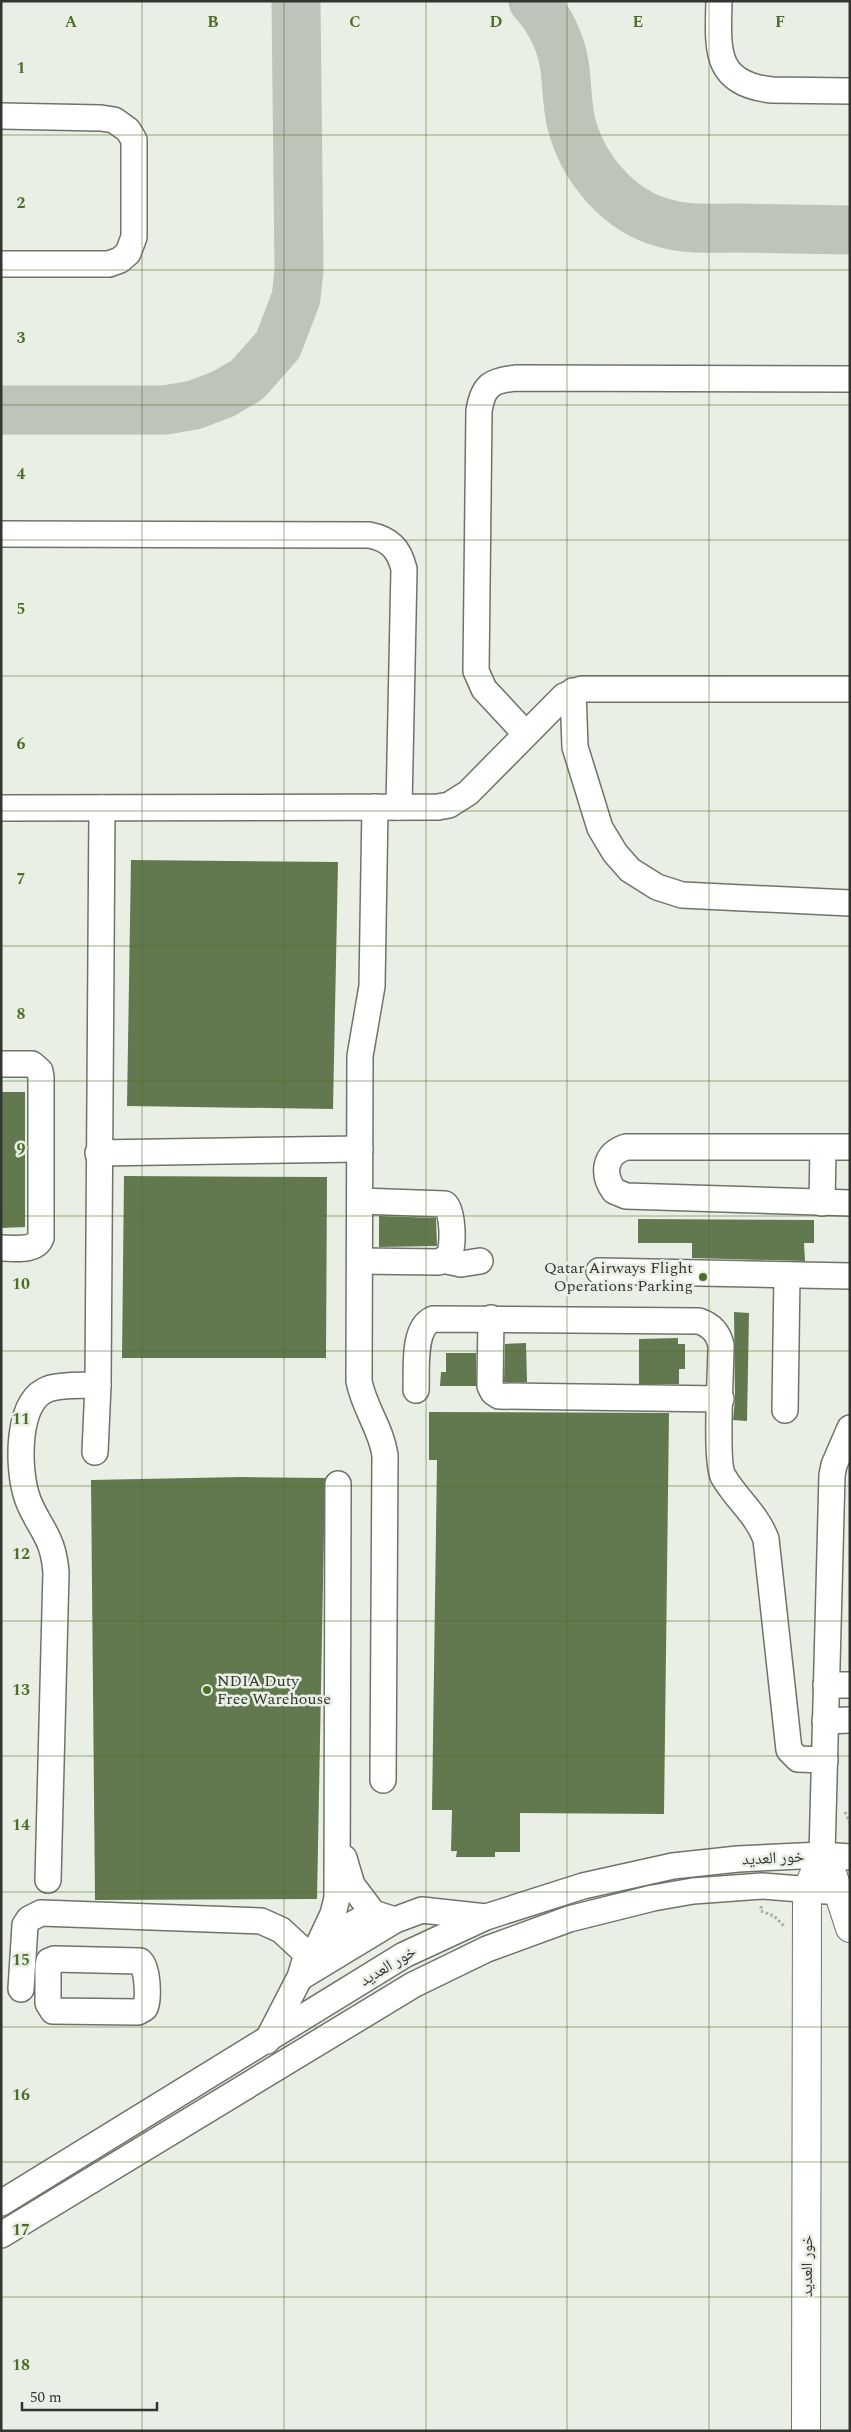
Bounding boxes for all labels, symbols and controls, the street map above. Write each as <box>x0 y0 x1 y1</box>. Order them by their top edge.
text: A <box>65 10 78 34</box>
text: B <box>207 10 219 34</box>
text: C <box>349 10 361 34</box>
text: D <box>490 10 503 34</box>
text: E <box>633 10 643 34</box>
text: F <box>775 10 785 34</box>
text: 1 <box>17 56 25 80</box>
text: 2 <box>17 191 26 215</box>
text: 3 <box>17 326 26 350</box>
text: 4 <box>17 462 26 486</box>
text: 5 <box>17 597 25 621</box>
text: 6 <box>17 732 26 756</box>
text: 7 <box>17 867 26 891</box>
text: 8 <box>17 1002 26 1026</box>
text: 9 <box>17 1137 26 1161</box>
place label: Qatar Airways Flight Operations Parking <box>544 1256 693 1298</box>
marker: Qatar Airways Flight Operations Parking <box>697 1271 709 1283</box>
text: 10 <box>12 1272 30 1296</box>
text: 11 <box>12 1407 30 1431</box>
text: 12 <box>12 1542 30 1566</box>
place label: NDIA Duty Free Warehouse <box>217 1669 331 1711</box>
text: 13 <box>12 1678 30 1702</box>
marker: NDIA Duty Free Warehouse <box>201 1684 213 1696</box>
text: 14 <box>12 1813 30 1837</box>
street label: خور العديد <box>741 1844 805 1872</box>
street label: خور العديد <box>355 1940 421 1992</box>
text: 15 <box>12 1948 30 1972</box>
text: 16 <box>12 2083 30 2107</box>
text: 17 <box>12 2218 30 2242</box>
street label: خور العديد <box>795 2235 819 2297</box>
text: 18 <box>12 2353 30 2377</box>
scale bar <box>22 2380 158 2412</box>
text: 50 m <box>30 2386 62 2409</box>

